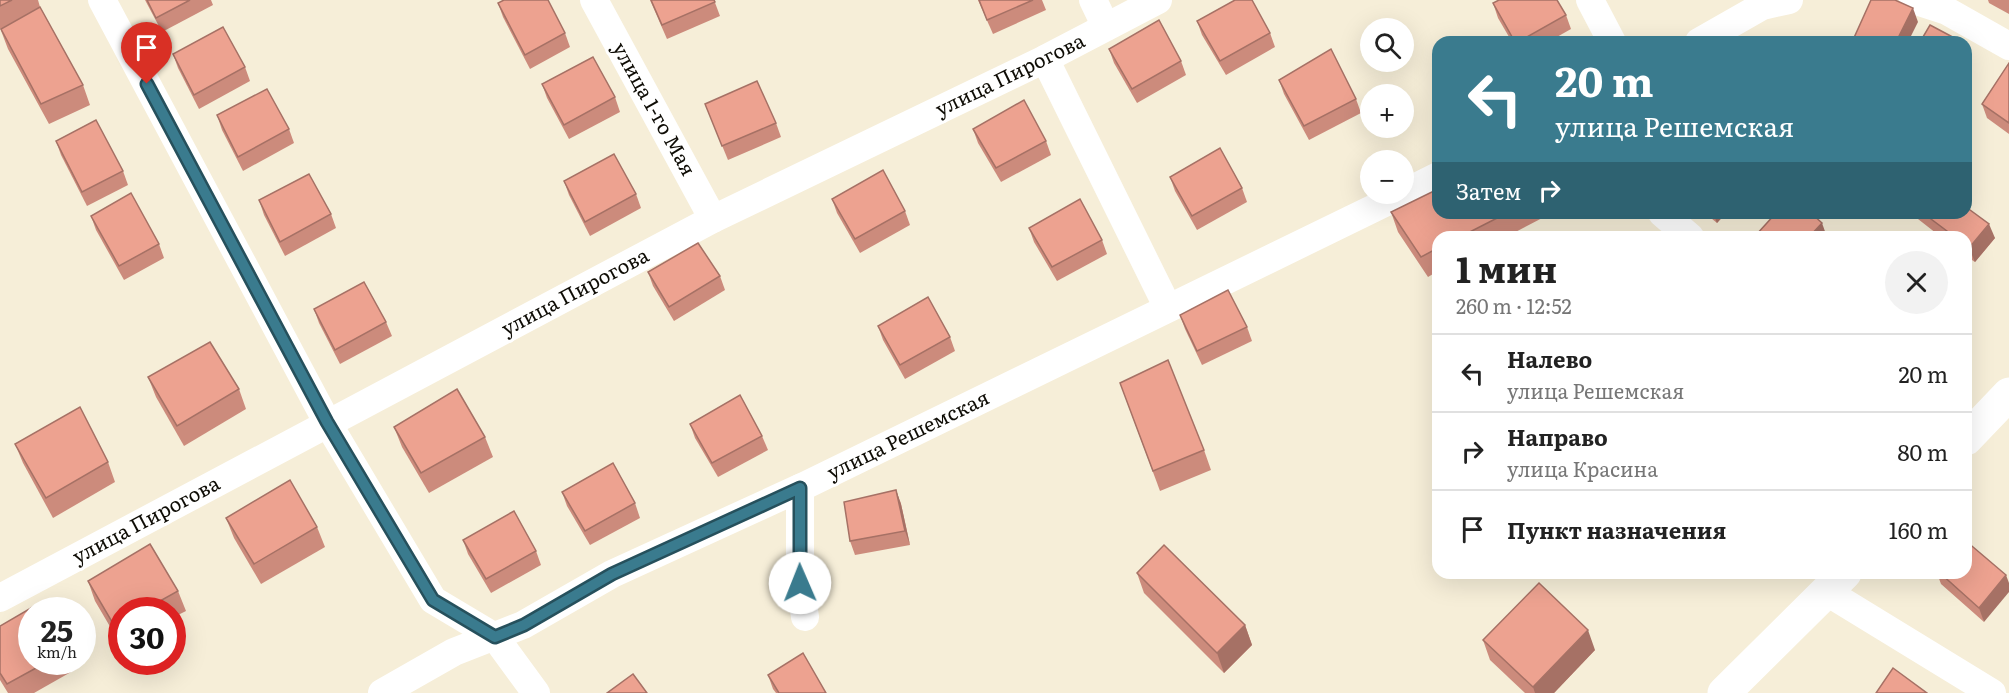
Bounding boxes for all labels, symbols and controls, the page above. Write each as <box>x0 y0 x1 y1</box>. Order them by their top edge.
map controls <box>1360 18 1414 204</box>
button: search <box>1360 18 1414 72</box>
pin <box>121 22 172 84</box>
street label: улица Пирогова <box>929 24 1089 123</box>
icon: arrive <box>130 31 163 64</box>
street label: улица 1-го Мая <box>607 36 705 180</box>
text: 20 m <box>1555 48 1654 110</box>
icon: left <box>1456 60 1534 138</box>
button: + <box>1360 84 1414 138</box>
text: улица Решемская <box>1555 105 1794 145</box>
button: − <box>1360 150 1414 204</box>
text: Затем <box>1456 174 1521 207</box>
icon: right <box>1533 174 1566 207</box>
street label: улица Пирогова <box>495 239 653 342</box>
text: 1 мин <box>1456 241 1557 294</box>
button: close <box>1885 251 1948 314</box>
text: 260 m · 12:52 <box>1456 290 1572 320</box>
text: Налево <box>1507 342 1592 375</box>
icon: left <box>1456 357 1489 390</box>
text: 20 m <box>1898 357 1948 390</box>
text: улица Решемская <box>1507 375 1684 405</box>
street label: улица Решемская <box>821 381 993 486</box>
text: Направо <box>1507 420 1608 453</box>
icon: right <box>1456 435 1489 468</box>
text: 80 m <box>1897 435 1948 468</box>
text: улица Красина <box>1507 453 1658 483</box>
street label: улица Пирогова <box>66 467 224 570</box>
icon: arrive <box>1456 513 1489 546</box>
text: Пункт назначения <box>1507 513 1726 546</box>
text: 160 m <box>1889 513 1948 546</box>
position arrow <box>768 551 832 615</box>
speed limit sign: 30 <box>108 597 186 675</box>
text: 25 <box>41 607 73 651</box>
text: km/h <box>37 640 77 663</box>

